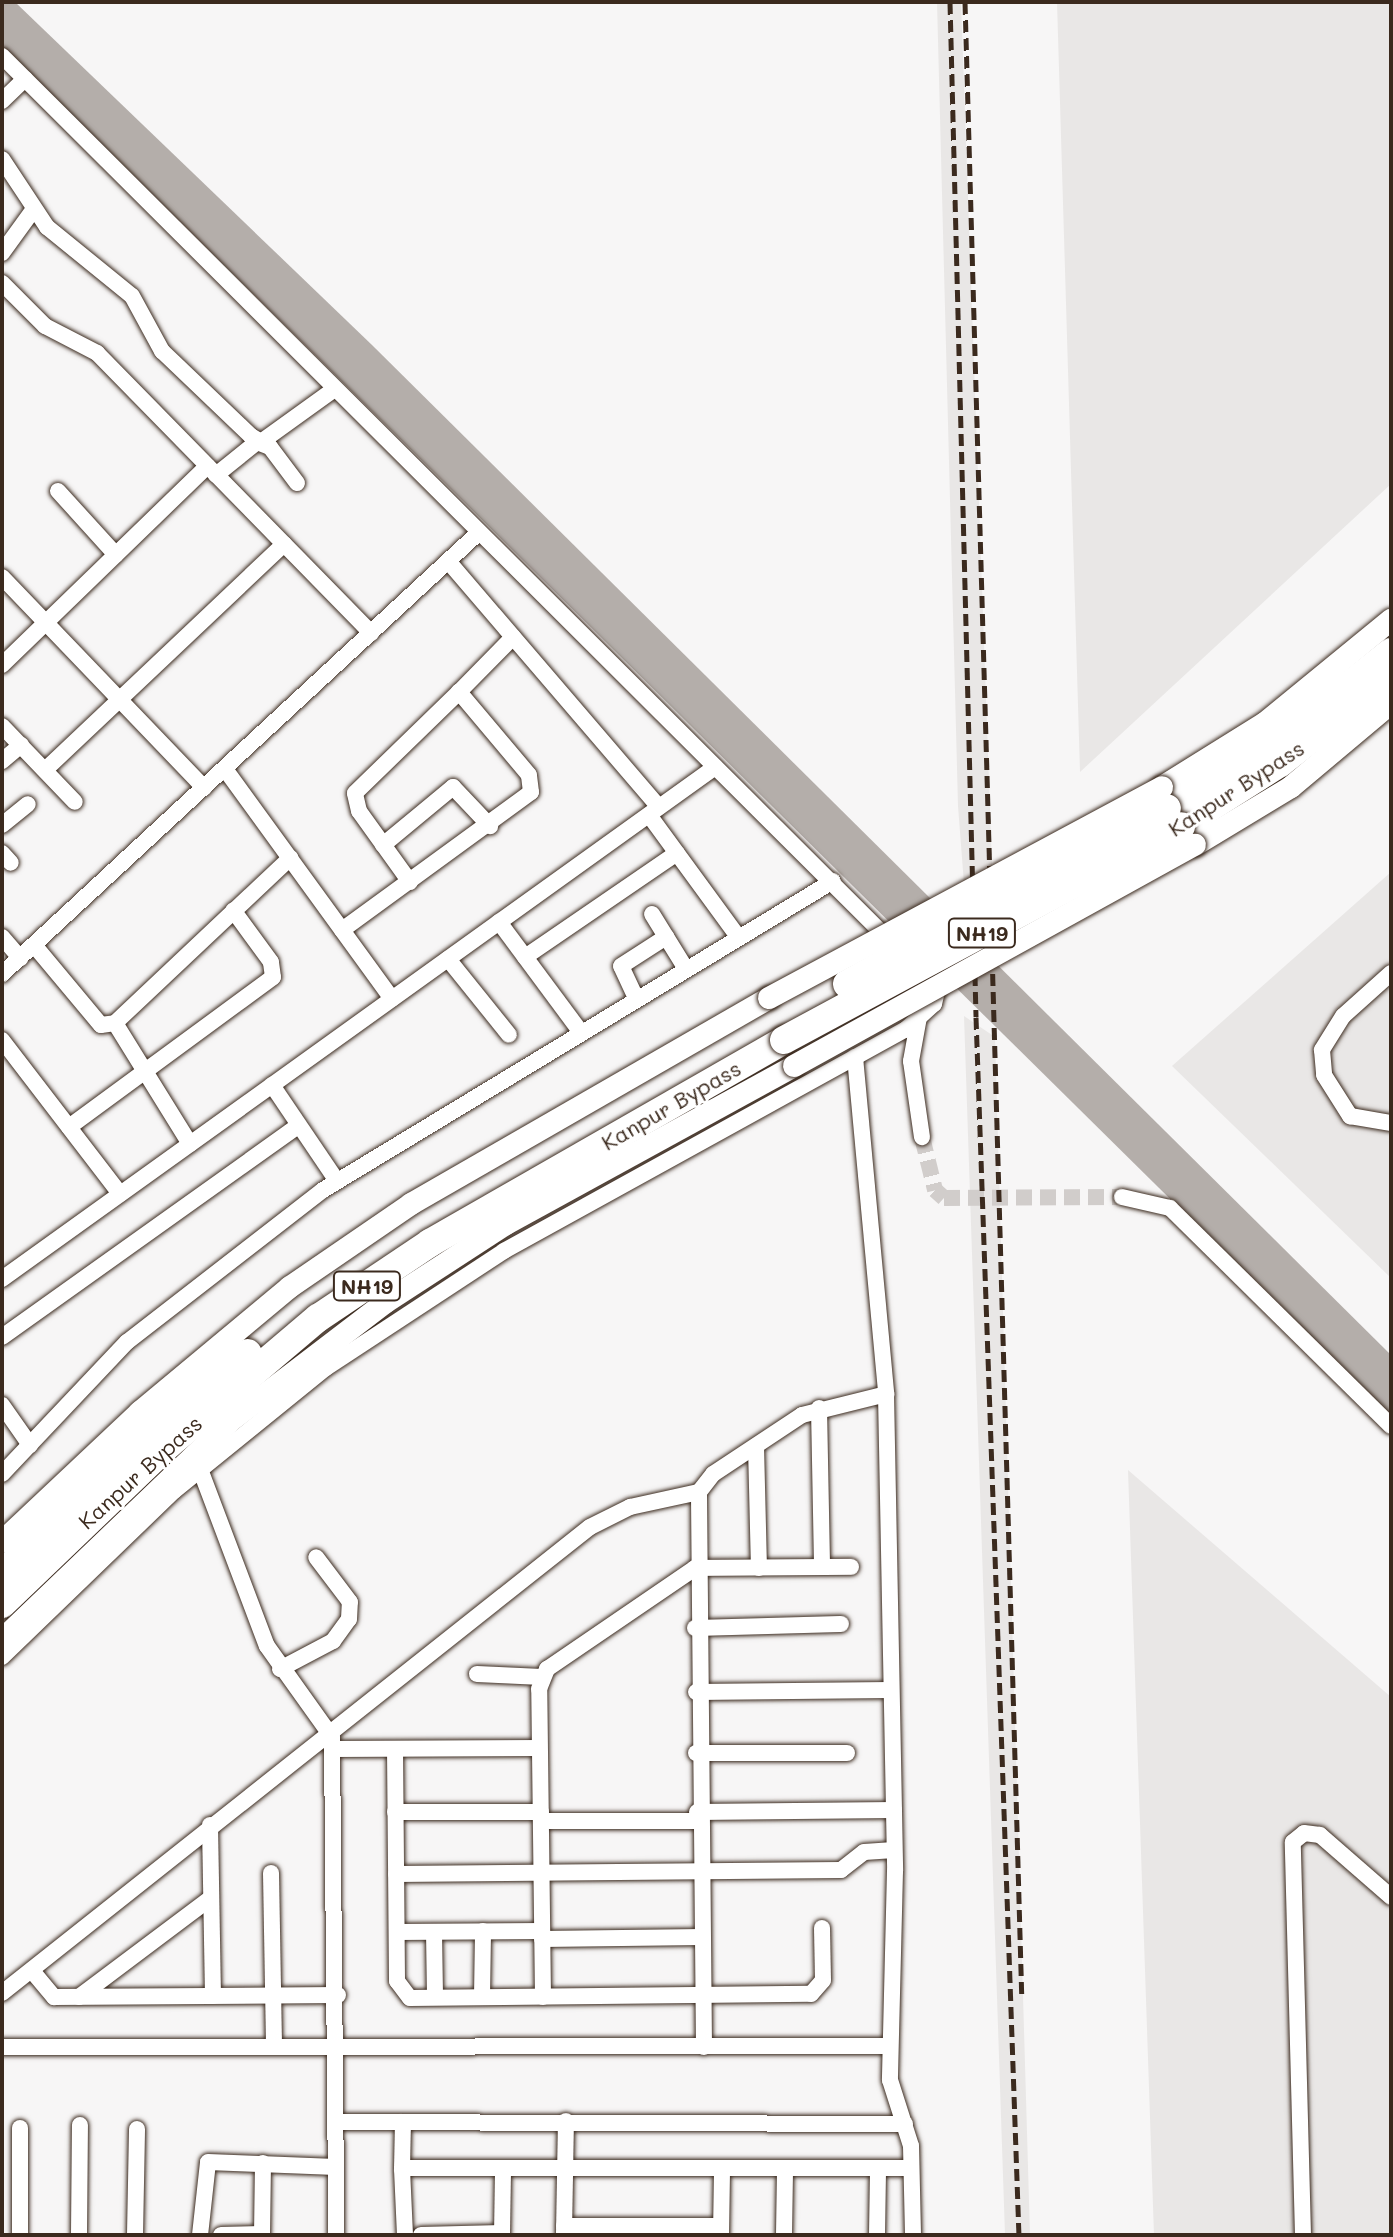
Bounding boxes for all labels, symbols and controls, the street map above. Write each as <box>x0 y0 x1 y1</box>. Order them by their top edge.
street label: Kanpur Bypass <box>1163 734 1309 842</box>
road number: NH19 <box>946 917 1018 949</box>
street label: Kanpur Bypass <box>597 1054 745 1156</box>
road number: NH19 <box>331 1270 403 1302</box>
street label: Kanpur Bypass <box>73 1410 207 1534</box>

